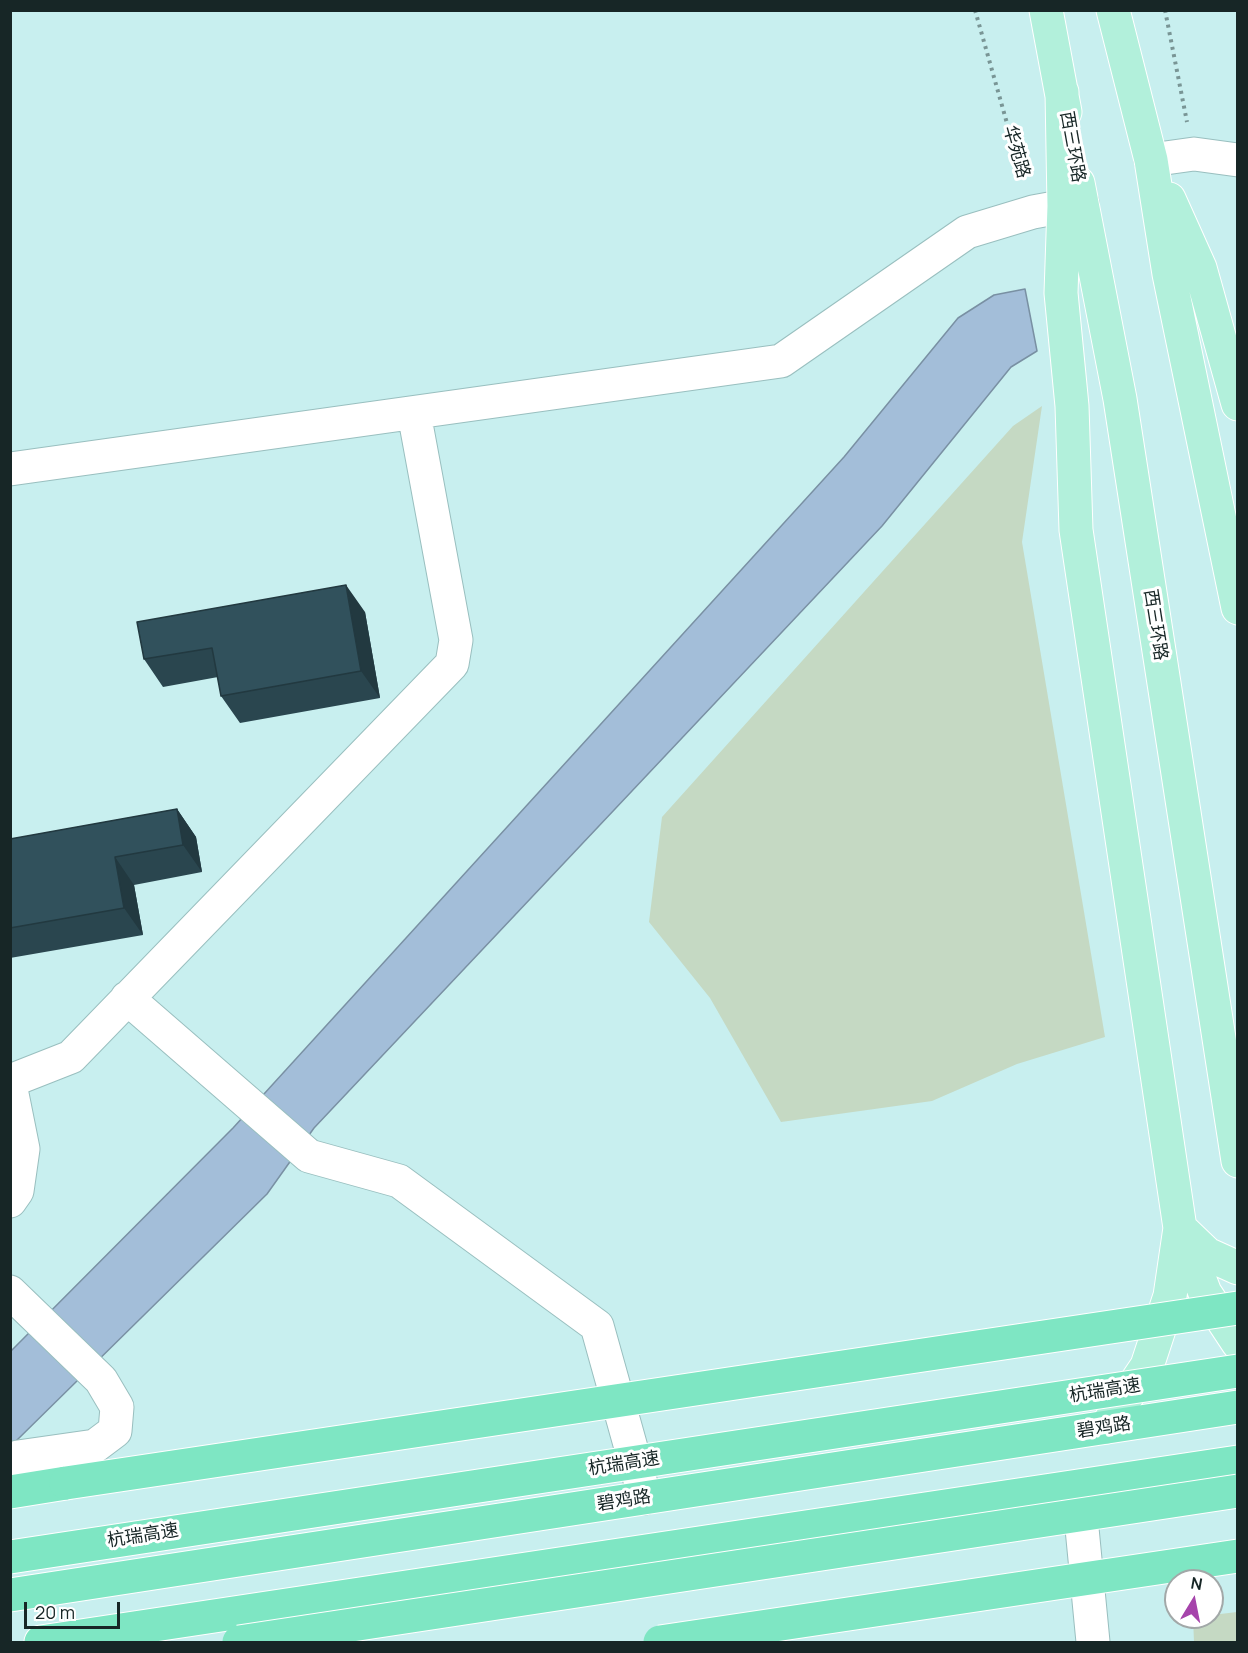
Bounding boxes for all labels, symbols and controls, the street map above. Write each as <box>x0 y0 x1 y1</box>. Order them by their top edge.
street label: 西三环路 <box>1055 110 1089 184</box>
street label: 华苑路 <box>998 123 1034 181</box>
street label: 西三环路 <box>1139 588 1171 662</box>
street label: 杭瑞高速 <box>1068 1375 1142 1407</box>
street label: 碧鸡路 <box>1076 1413 1132 1443</box>
street label: 杭瑞高速 <box>587 1448 661 1480</box>
street label: 碧鸡路 <box>596 1486 652 1516</box>
street label: 杭瑞高速 <box>106 1520 180 1552</box>
north arrow <box>1164 1569 1224 1629</box>
text: N <box>1189 1571 1204 1595</box>
scale bar <box>27 1590 123 1628</box>
text: 20 m <box>35 1600 75 1624</box>

